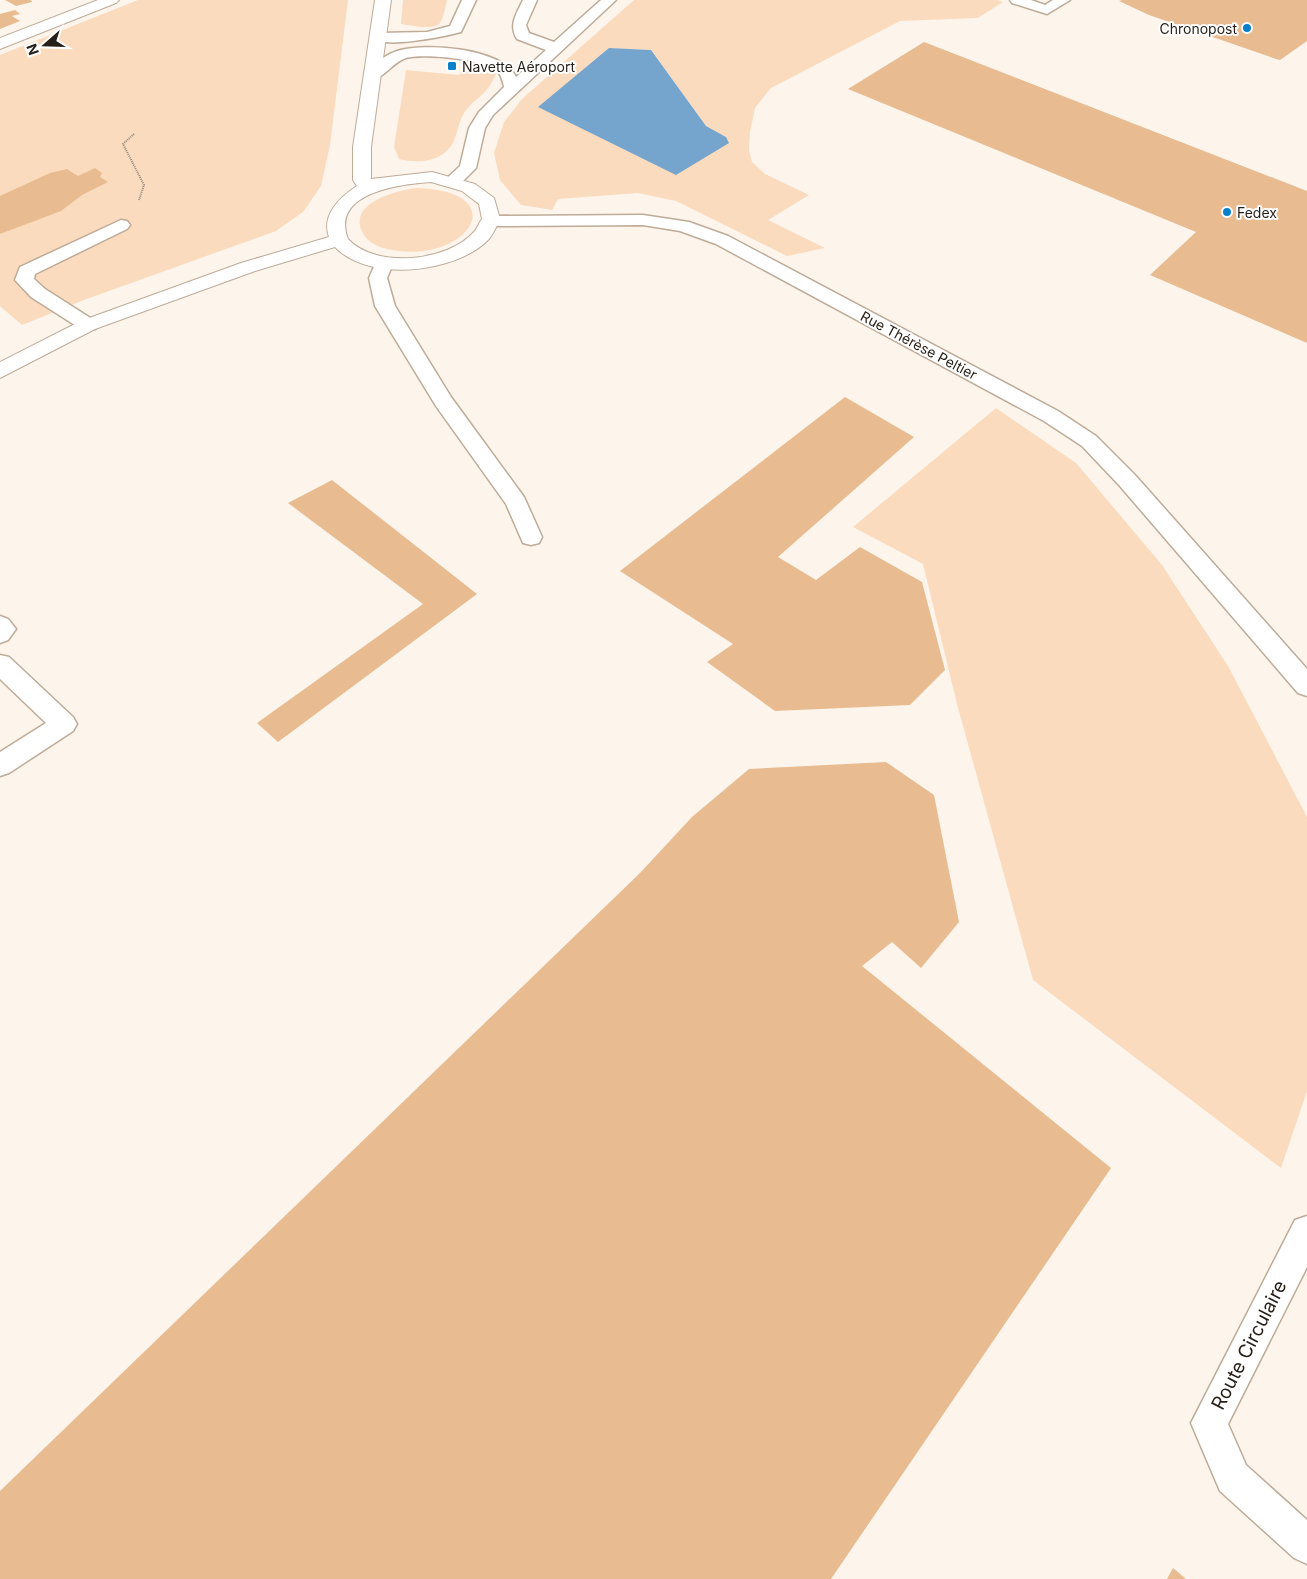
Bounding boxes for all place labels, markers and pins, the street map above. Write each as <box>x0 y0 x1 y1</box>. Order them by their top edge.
place label: Chronopost <box>1159 20 1237 37</box>
marker: Chronopost <box>1241 22 1253 34</box>
place label: Navette Aéroport <box>462 58 575 75</box>
marker: Navette Aéroport <box>446 60 458 72</box>
place label: Fedex <box>1237 204 1277 221</box>
marker: Fedex <box>1221 206 1233 218</box>

